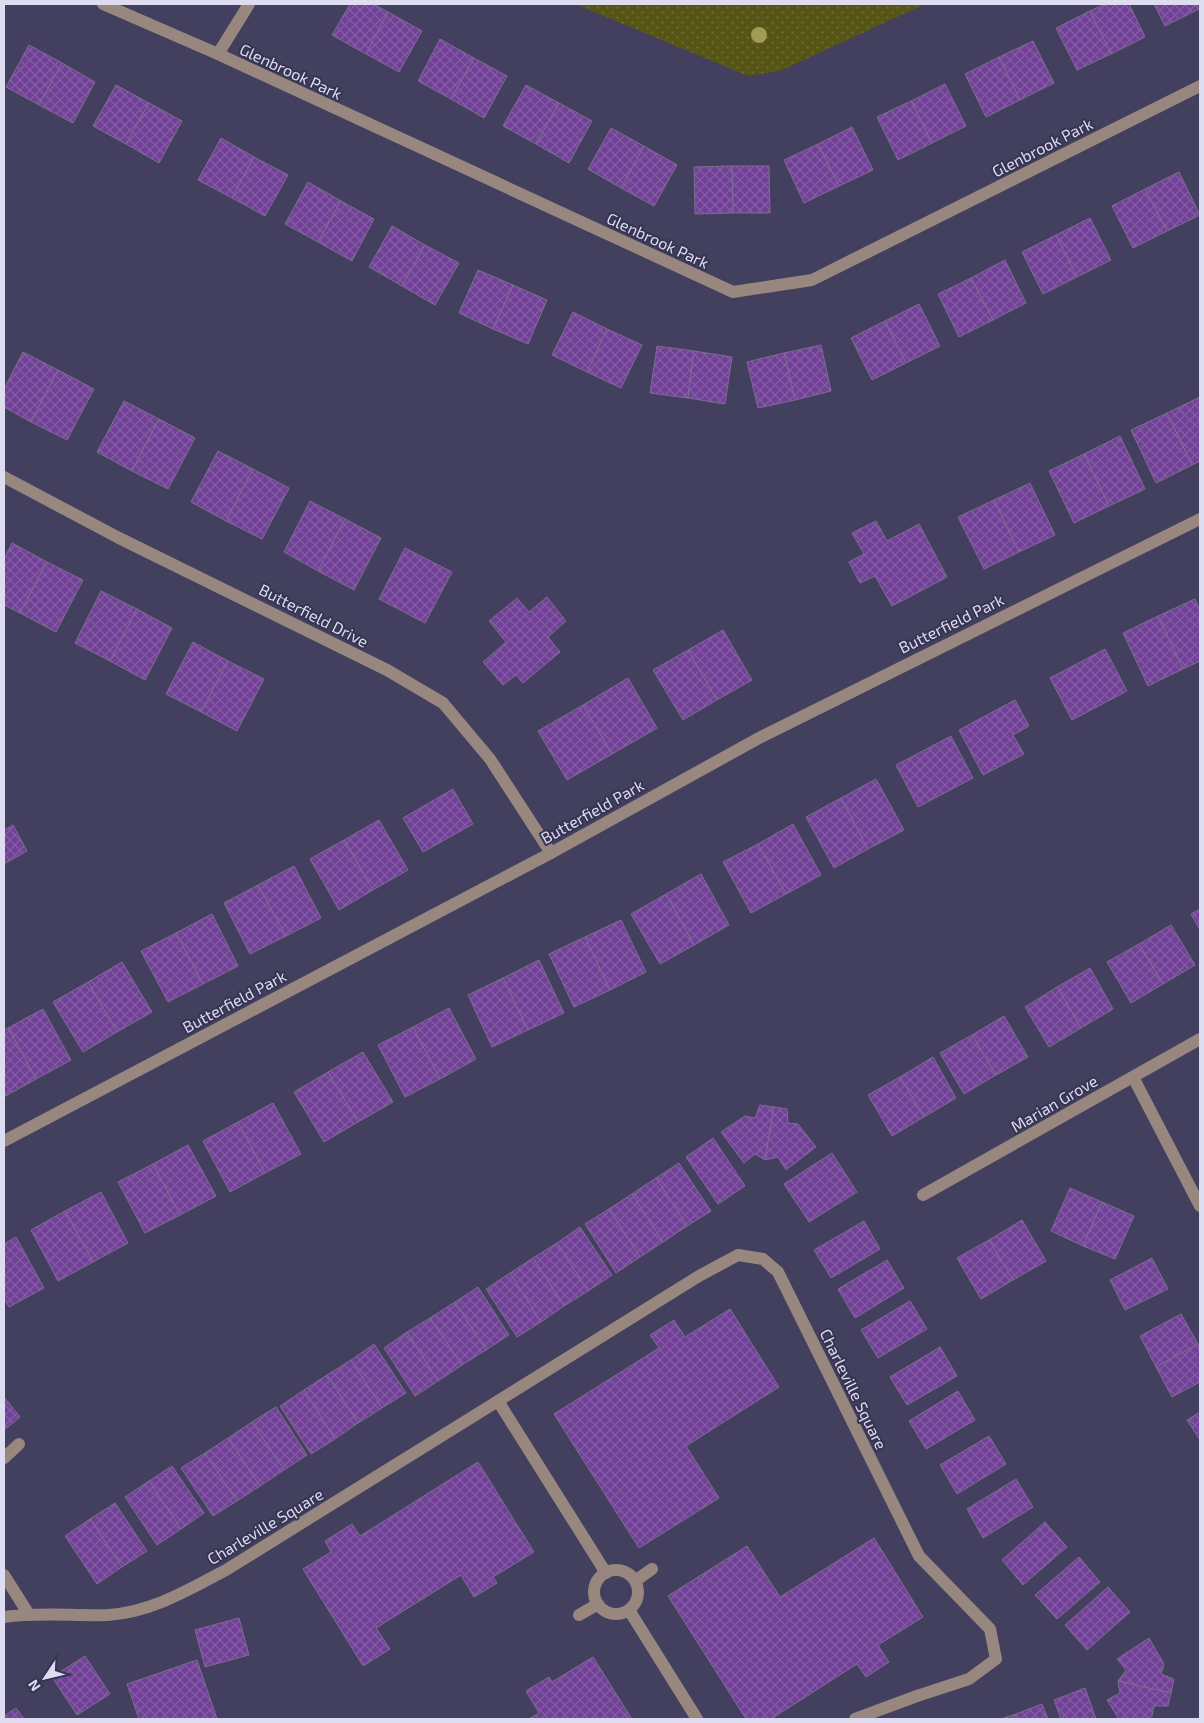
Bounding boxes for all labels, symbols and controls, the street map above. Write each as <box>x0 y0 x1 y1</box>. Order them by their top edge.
street label: Glenbrook Park <box>237 39 345 103</box>
street label: Glenbrook Park <box>988 113 1096 181</box>
street label: Glenbrook Park <box>604 208 712 272</box>
street label: Butterfield Drive <box>256 579 372 651</box>
street label: Butterfield Park <box>895 589 1007 657</box>
street label: Butterfield Park <box>537 775 647 847</box>
street label: Butterfield Park <box>179 966 289 1036</box>
street label: Marian Grove <box>1007 1071 1101 1135</box>
street label: Charleville Square <box>817 1326 891 1452</box>
street label: Charleville Square <box>204 1484 326 1568</box>
north arrow <box>20 1653 70 1703</box>
text: N <box>24 1677 44 1695</box>

